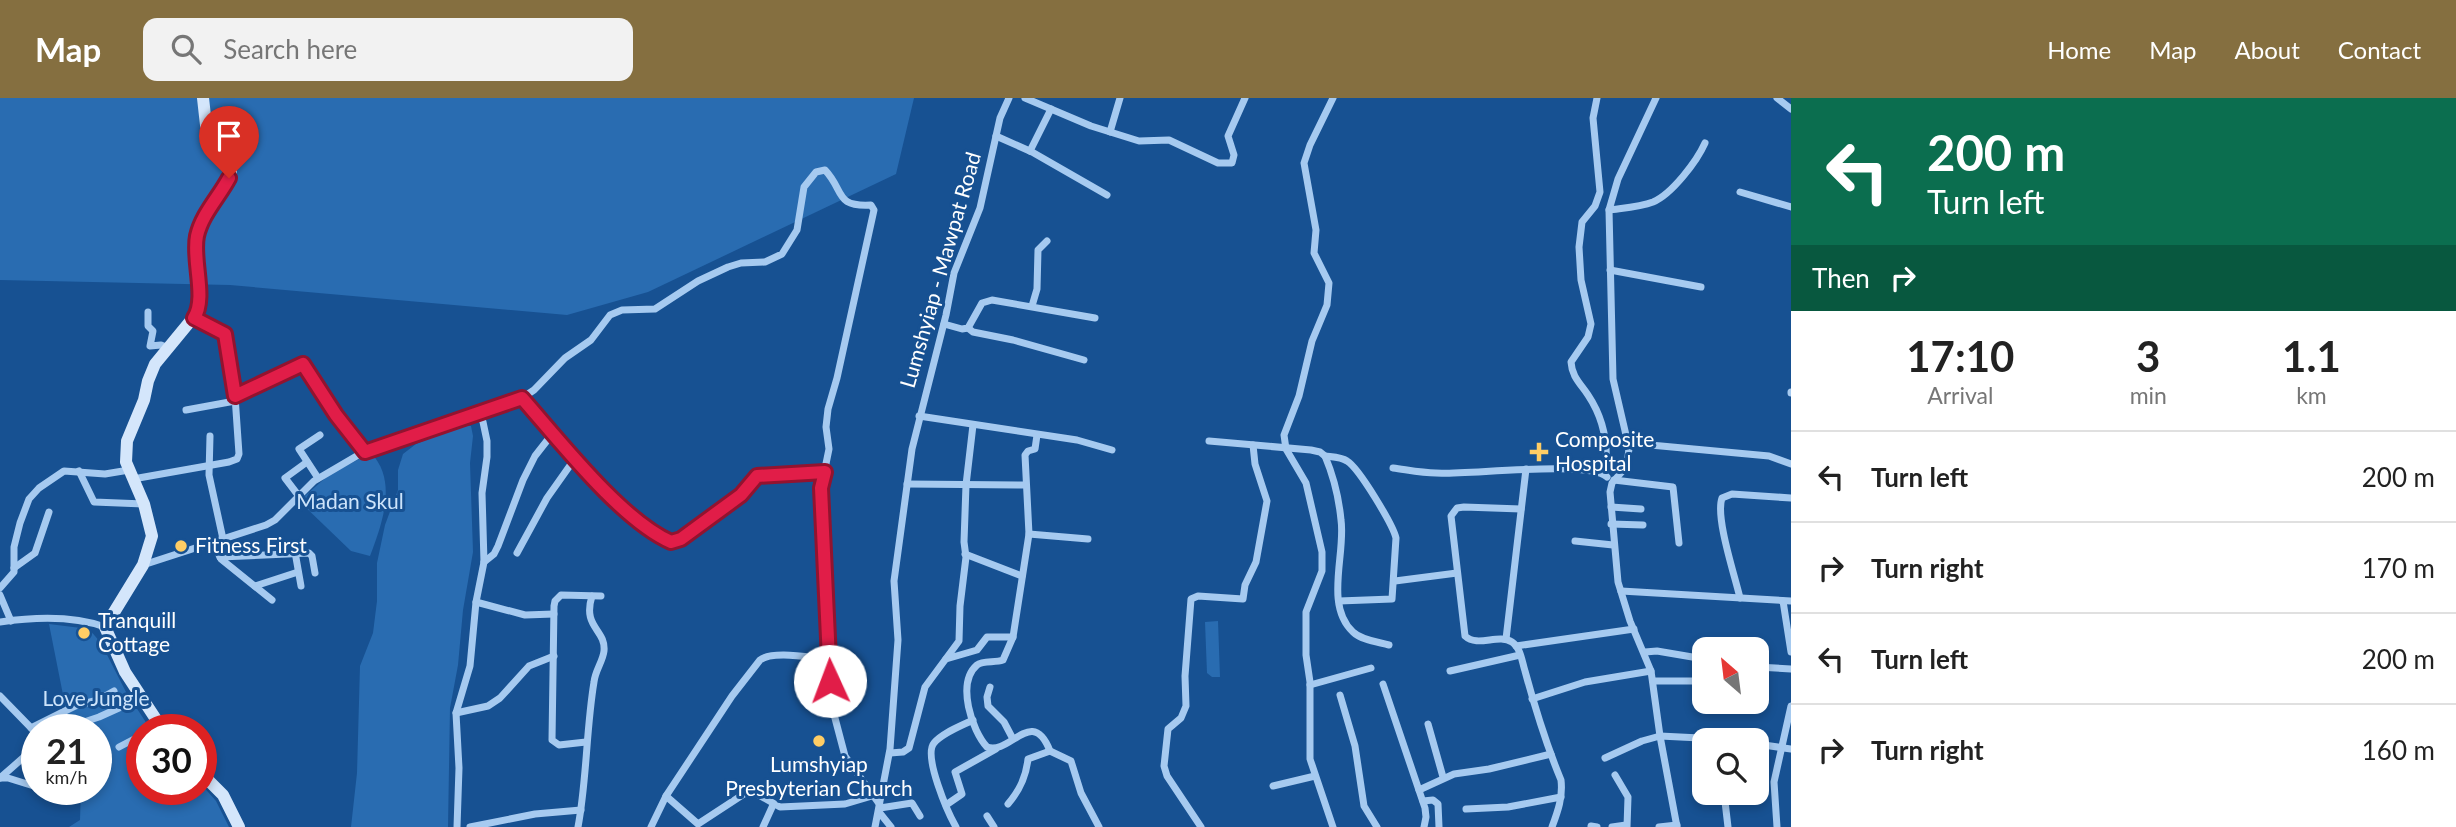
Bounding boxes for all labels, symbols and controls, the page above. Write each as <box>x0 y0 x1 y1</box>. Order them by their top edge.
search box <box>143 18 633 81</box>
text: Map <box>35 29 101 69</box>
icon: search <box>167 30 205 68</box>
text: Search here <box>223 33 357 65</box>
text: Home <box>2047 35 2111 64</box>
text: Map <box>2149 35 2197 64</box>
text: About <box>2235 35 2300 64</box>
text: Contact <box>2338 35 2421 64</box>
pin <box>199 106 259 178</box>
icon: arrive <box>210 117 248 155</box>
text: 200 m <box>1927 123 2065 181</box>
icon: left <box>1812 126 1903 217</box>
street label: Lumshyiap - Mawpat Road <box>894 149 985 390</box>
text: Turn left <box>1927 182 2044 221</box>
icon: right <box>1884 259 1922 297</box>
text: Then <box>1812 262 1870 294</box>
text: 17:10 <box>1906 331 2014 381</box>
text: 3 <box>2136 331 2160 381</box>
text: 1.1 <box>2282 331 2341 381</box>
text: Arrival <box>1927 381 1993 409</box>
text: min <box>2130 381 2167 409</box>
text: km <box>2296 381 2327 409</box>
place label: Composite Hospital <box>1555 426 1654 475</box>
marker: Composite Hospital <box>1529 442 1549 462</box>
icon: left <box>1812 458 1850 496</box>
text: Turn left <box>1871 461 1968 493</box>
text: 200 m <box>2362 461 2435 493</box>
park label: Madan Skul <box>296 488 404 513</box>
place label: Fitness First <box>195 532 307 557</box>
marker: Fitness First <box>173 538 189 554</box>
icon: right <box>1812 549 1850 587</box>
text: Turn right <box>1871 552 1984 584</box>
text: 170 m <box>2362 552 2435 584</box>
place label: Tranquill Cottage <box>98 607 176 656</box>
marker: Tranquill Cottage <box>76 625 92 641</box>
north arrow <box>1692 637 1769 714</box>
map controls <box>1692 637 1769 805</box>
icon: left <box>1812 640 1850 678</box>
text: Turn left <box>1871 643 1968 675</box>
text: 200 m <box>2362 643 2435 675</box>
position arrow <box>793 644 867 718</box>
park label: Love Jungle <box>43 685 150 710</box>
speed limit sign: 30 <box>126 714 217 805</box>
button: search <box>1692 728 1769 805</box>
text: 21 <box>46 729 87 771</box>
icon: right <box>1812 731 1850 769</box>
marker: Lumshyiap Presbyterian Church <box>811 733 827 749</box>
text: Turn right <box>1871 734 1984 766</box>
text: 160 m <box>2362 734 2435 766</box>
place label: Lumshyiap Presbyterian Church <box>725 751 913 800</box>
text: km/h <box>45 766 88 788</box>

